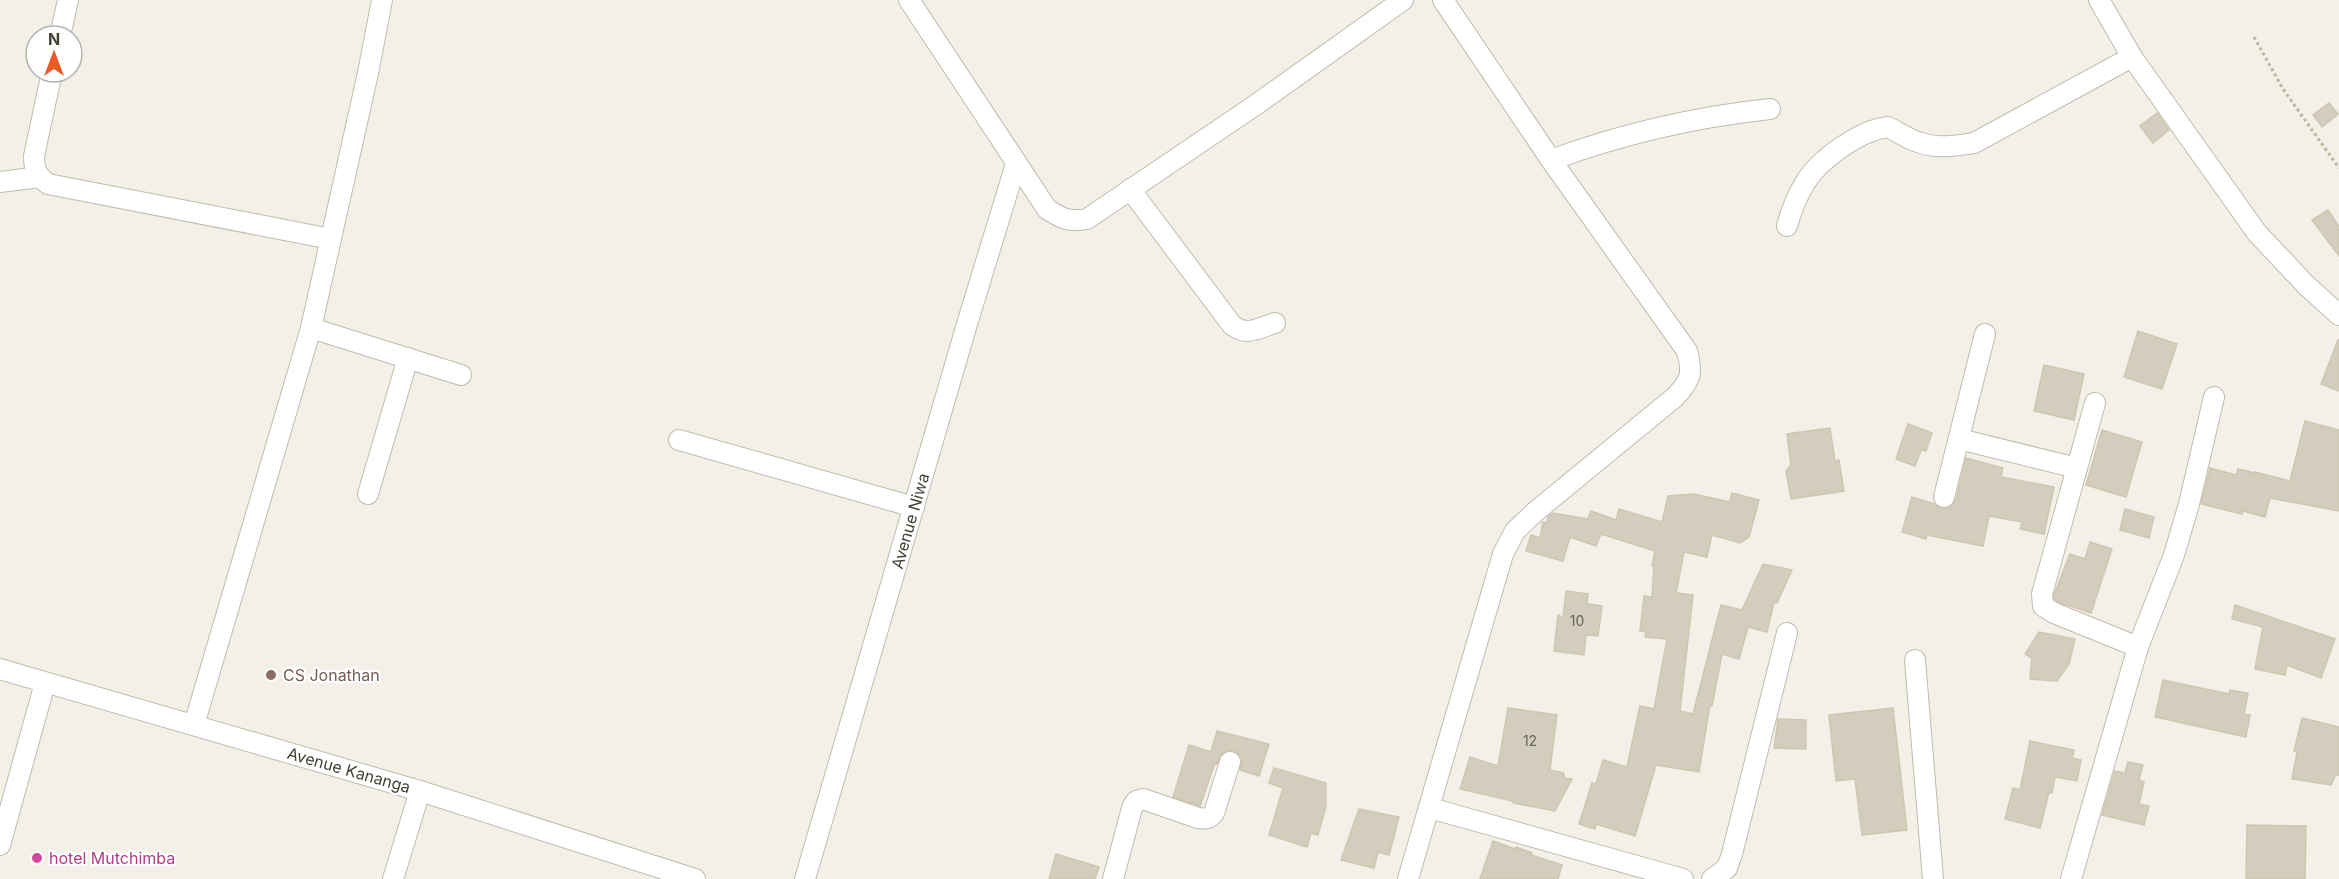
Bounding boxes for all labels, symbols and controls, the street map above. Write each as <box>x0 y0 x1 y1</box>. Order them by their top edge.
north arrow <box>24 24 84 84</box>
text: N <box>48 29 60 49</box>
street label: Avenue Niwa <box>887 471 933 571</box>
house number: 10 <box>1570 612 1584 629</box>
place label: CS Jonathan <box>283 665 380 685</box>
marker: CS Jonathan <box>264 668 278 682</box>
house number: 12 <box>1523 732 1537 749</box>
street label: Avenue Kananga <box>285 743 413 797</box>
place label: hotel Mutchimba <box>49 848 175 868</box>
marker: hotel Mutchimba <box>30 851 44 865</box>

